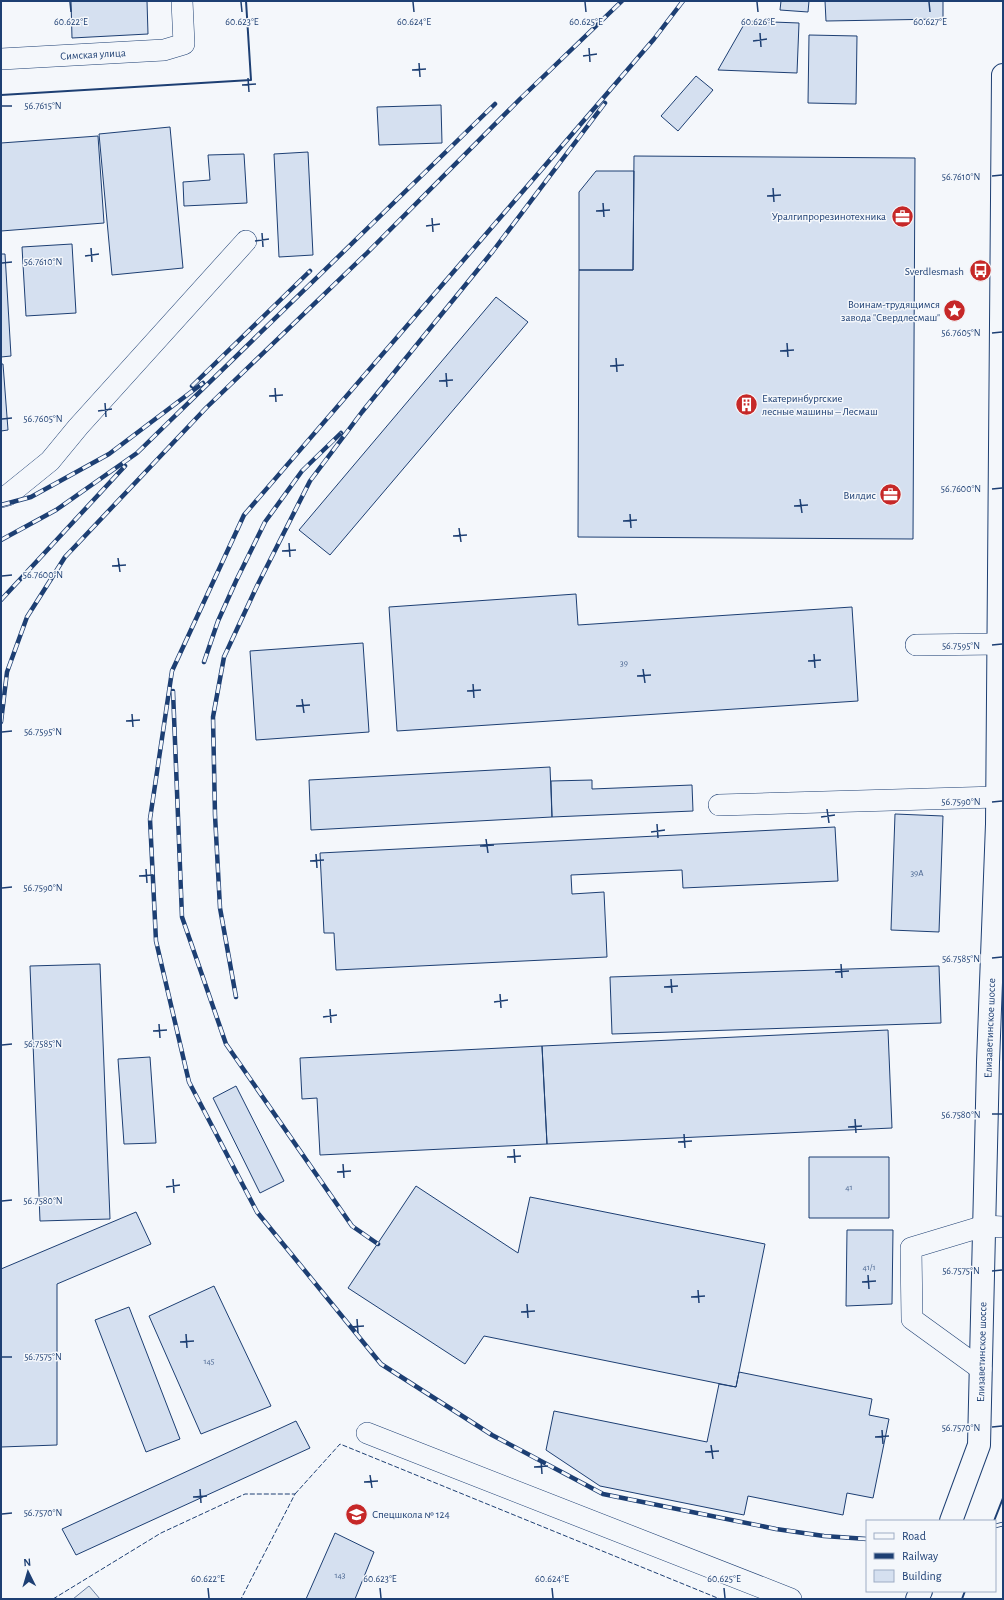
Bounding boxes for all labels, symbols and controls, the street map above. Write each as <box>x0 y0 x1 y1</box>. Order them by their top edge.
text: 60.622°E <box>54 17 88 27</box>
text: 60.623°E <box>225 17 259 27</box>
text: 60.624°E <box>397 17 431 27</box>
text: 60.625°E <box>569 17 603 27</box>
text: 60.626°E <box>741 17 775 27</box>
text: 60.627°E <box>913 17 947 27</box>
street label: Симская улица <box>60 47 126 61</box>
text: 56.7615°N <box>24 101 62 111</box>
text: 56.7610°N <box>942 172 980 182</box>
office icon: Уралгипрорезинотехника <box>889 203 915 229</box>
place label: Уралгипрорезинотехника <box>772 211 886 222</box>
text: 56.7610°N <box>24 257 62 267</box>
bus stop icon: Sverdlesmash <box>967 258 993 284</box>
place label: Sverdlesmash <box>905 266 964 277</box>
place icon: Воинам-трудящимся завода "Свердлесмаш" <box>942 297 968 323</box>
place label: Воинам-трудящимся завода "Свердлесмаш" <box>841 299 940 323</box>
text: 56.7605°N <box>941 328 981 338</box>
building icon: Екатеринбургские лесные машины – Лесмаш <box>733 391 759 417</box>
place label: Екатеринбургские лесные машины – Лесмаш <box>762 393 878 417</box>
text: 56.7605°N <box>23 414 63 424</box>
office icon: Вилдис <box>878 482 904 508</box>
text: 56.7600°N <box>941 484 981 494</box>
place label: Вилдис <box>843 490 876 501</box>
text: 56.7600°N <box>23 570 63 580</box>
text: 56.7595°N <box>942 641 980 651</box>
house number: 39 <box>620 659 628 668</box>
text: 56.7595°N <box>24 727 62 737</box>
text: 56.7590°N <box>941 797 981 807</box>
house number: 39А <box>910 869 924 878</box>
text: 56.7590°N <box>23 883 63 893</box>
text: 56.7585°N <box>942 954 980 964</box>
street label: Елизаветинское шоссе <box>982 978 997 1078</box>
text: 56.7585°N <box>24 1039 62 1049</box>
text: 56.7580°N <box>941 1110 981 1120</box>
house number: 41 <box>845 1183 853 1192</box>
text: 56.7580°N <box>23 1196 63 1206</box>
house number: 41/1 <box>862 1263 876 1272</box>
text: 56.7575°N <box>942 1266 980 1276</box>
street label: Елизаветинское шоссе <box>975 1302 988 1402</box>
text: 56.7575°N <box>24 1352 62 1362</box>
house number: 145 <box>203 1357 215 1366</box>
text: 56.7570°N <box>942 1423 980 1433</box>
school or university icon: Спецшкола № 124 <box>344 1501 370 1527</box>
text: 56.7570°N <box>24 1508 62 1518</box>
place label: Спецшкола № 124 <box>372 1509 450 1520</box>
legend <box>866 1520 996 1592</box>
text: Road <box>902 1530 926 1542</box>
text: Railway <box>902 1550 938 1563</box>
north arrow <box>8 1552 48 1592</box>
text: N <box>23 1557 31 1568</box>
text: Building <box>902 1570 942 1582</box>
house number: 143 <box>334 1571 346 1580</box>
text: 60.622°E <box>191 1574 225 1584</box>
text: 60.623°E <box>363 1574 397 1584</box>
text: 60.624°E <box>535 1574 569 1584</box>
text: 60.625°E <box>707 1574 741 1584</box>

